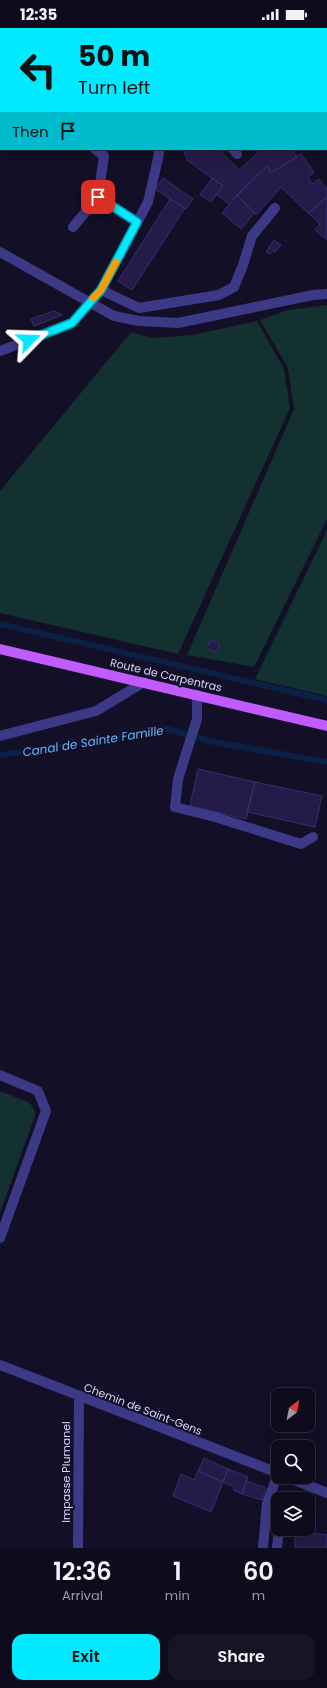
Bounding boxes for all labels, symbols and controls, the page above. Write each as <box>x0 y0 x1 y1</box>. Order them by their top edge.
text: 12:35 <box>20 4 57 25</box>
text: 50 m <box>78 37 150 76</box>
icon: left <box>12 44 64 96</box>
text: Turn left <box>78 75 150 100</box>
icon: arrive <box>57 120 79 142</box>
text: Then <box>12 121 49 142</box>
pin <box>81 180 115 214</box>
icon: arrive <box>87 186 109 208</box>
position arrow <box>8 319 50 361</box>
street label: Route de Carpentras <box>108 654 224 696</box>
water label: Canal de Sainte Famille <box>21 721 165 761</box>
street label: Chemin de Saint-Gens <box>82 1379 205 1439</box>
north arrow <box>271 1388 315 1432</box>
map controls <box>271 1388 315 1536</box>
street label: Impasse Plumanel <box>58 1421 74 1523</box>
button: search <box>271 1440 315 1484</box>
button: layers <box>271 1492 315 1536</box>
text: 12:36 <box>53 1555 112 1588</box>
text: 1 <box>173 1555 182 1588</box>
text: 60 <box>243 1555 274 1588</box>
text: Arrival <box>62 1586 103 1605</box>
text: min <box>165 1586 190 1605</box>
text: m <box>252 1586 265 1605</box>
button: Exit <box>12 1634 160 1680</box>
button: Share <box>168 1634 315 1680</box>

